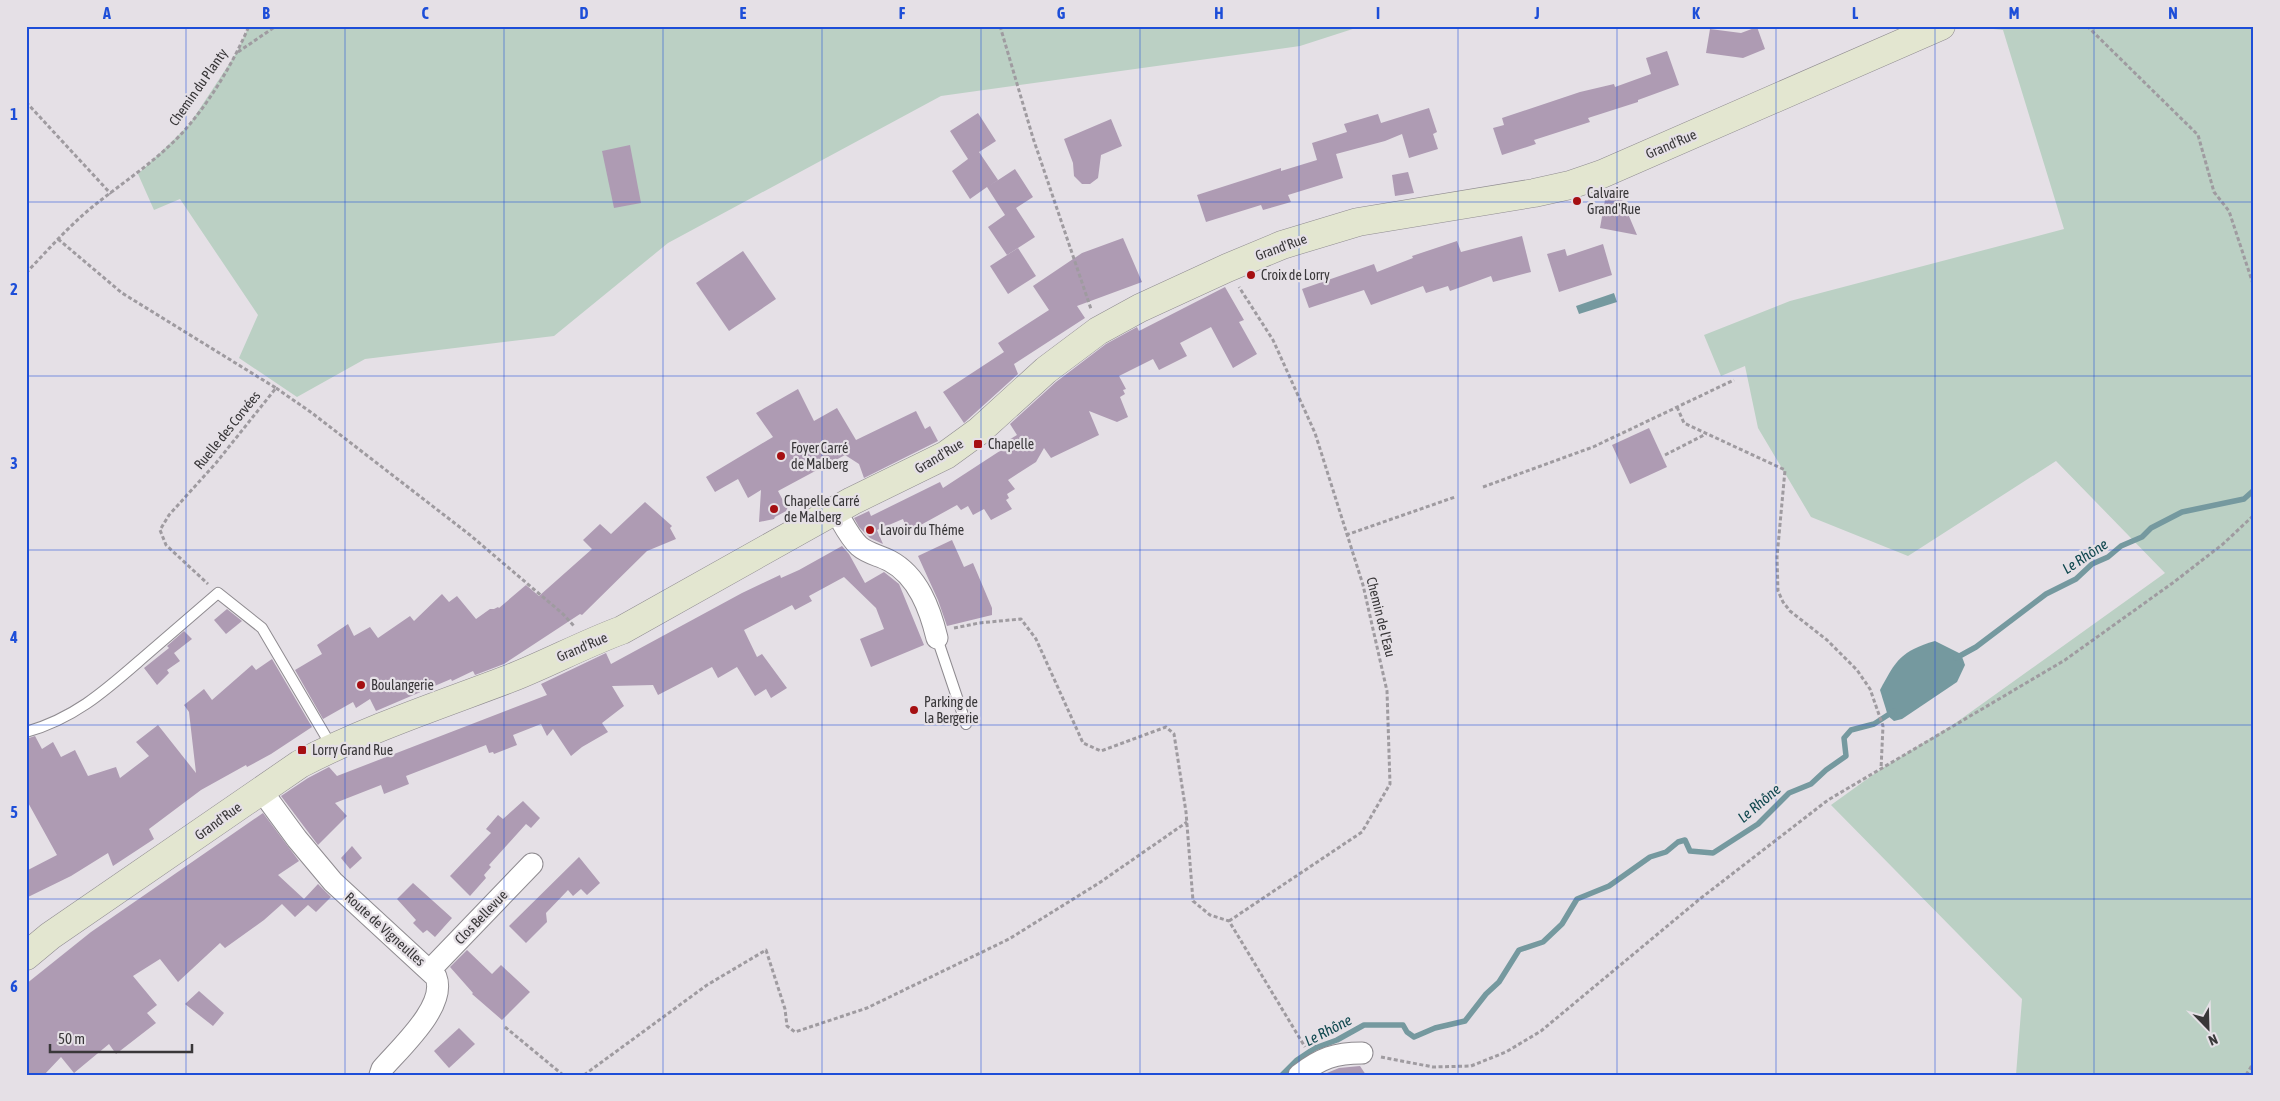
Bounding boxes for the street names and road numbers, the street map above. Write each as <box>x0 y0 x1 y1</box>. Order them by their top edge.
street label: Chemin du Planty <box>166 45 231 129</box>
street label: Grand'Rue <box>1643 126 1699 162</box>
street label: Grand'Rue <box>1253 230 1309 264</box>
street label: Ruelle des Corvées <box>191 388 263 472</box>
street label: Grand'Rue <box>912 435 966 477</box>
street label: Chemin de l'Eau <box>1363 575 1399 659</box>
street label: Grand'Rue <box>554 629 610 665</box>
street label: Grand'Rue <box>192 799 244 843</box>
street label: Clos Bellevue <box>451 887 511 947</box>
street label: Route de Vigneulles <box>342 889 428 969</box>

